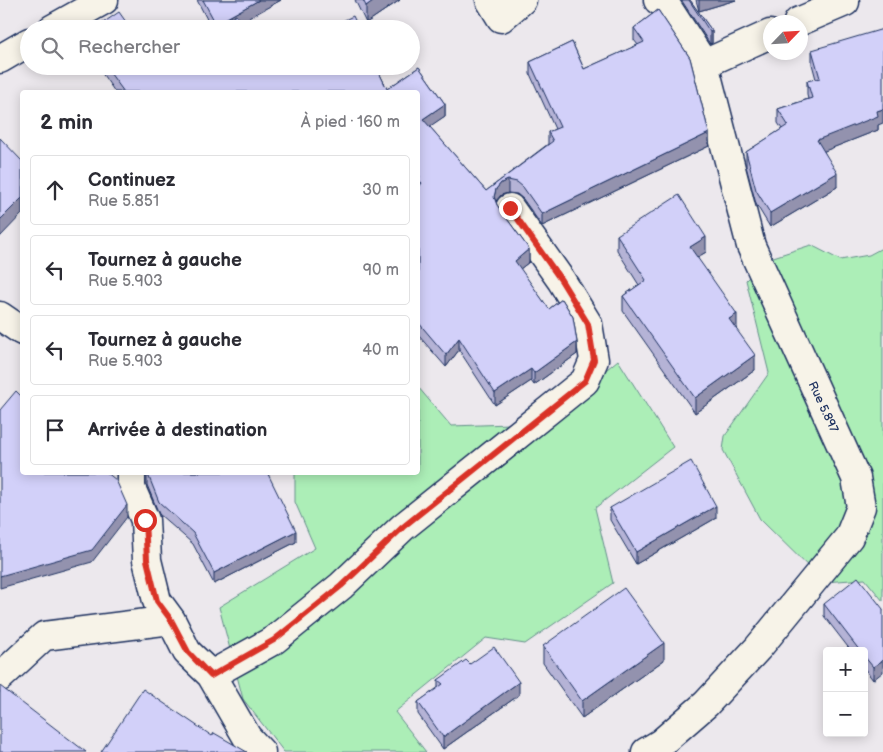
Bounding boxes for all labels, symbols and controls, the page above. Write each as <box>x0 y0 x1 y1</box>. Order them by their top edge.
north arrow <box>763 15 808 60</box>
search box <box>20 20 420 75</box>
icon: search <box>38 34 66 62</box>
text: Rechercher <box>78 36 180 59</box>
text: 2 min <box>40 110 93 135</box>
text: À pied · 160 m <box>301 113 400 132</box>
text: Continuez <box>88 169 175 192</box>
icon: ahead <box>41 176 69 204</box>
text: 30 m <box>362 181 399 200</box>
text: Rue 5.851 <box>88 192 159 211</box>
route end <box>499 197 522 220</box>
text: Tournez à gauche <box>88 249 242 272</box>
icon: left <box>41 256 69 284</box>
text: 90 m <box>363 261 399 280</box>
text: Rue 5.903 <box>88 272 163 291</box>
text: Tournez à gauche <box>88 329 242 352</box>
icon: left <box>41 336 69 364</box>
text: 40 m <box>362 341 399 360</box>
text: Rue 5.903 <box>88 352 163 371</box>
street label: Rue 5.897 <box>805 379 841 435</box>
icon: arrive <box>41 416 69 444</box>
text: Arrivée à destination <box>88 419 267 442</box>
route start <box>134 509 157 532</box>
map controls <box>823 647 868 737</box>
button: + <box>823 647 868 692</box>
button: − <box>823 692 868 737</box>

